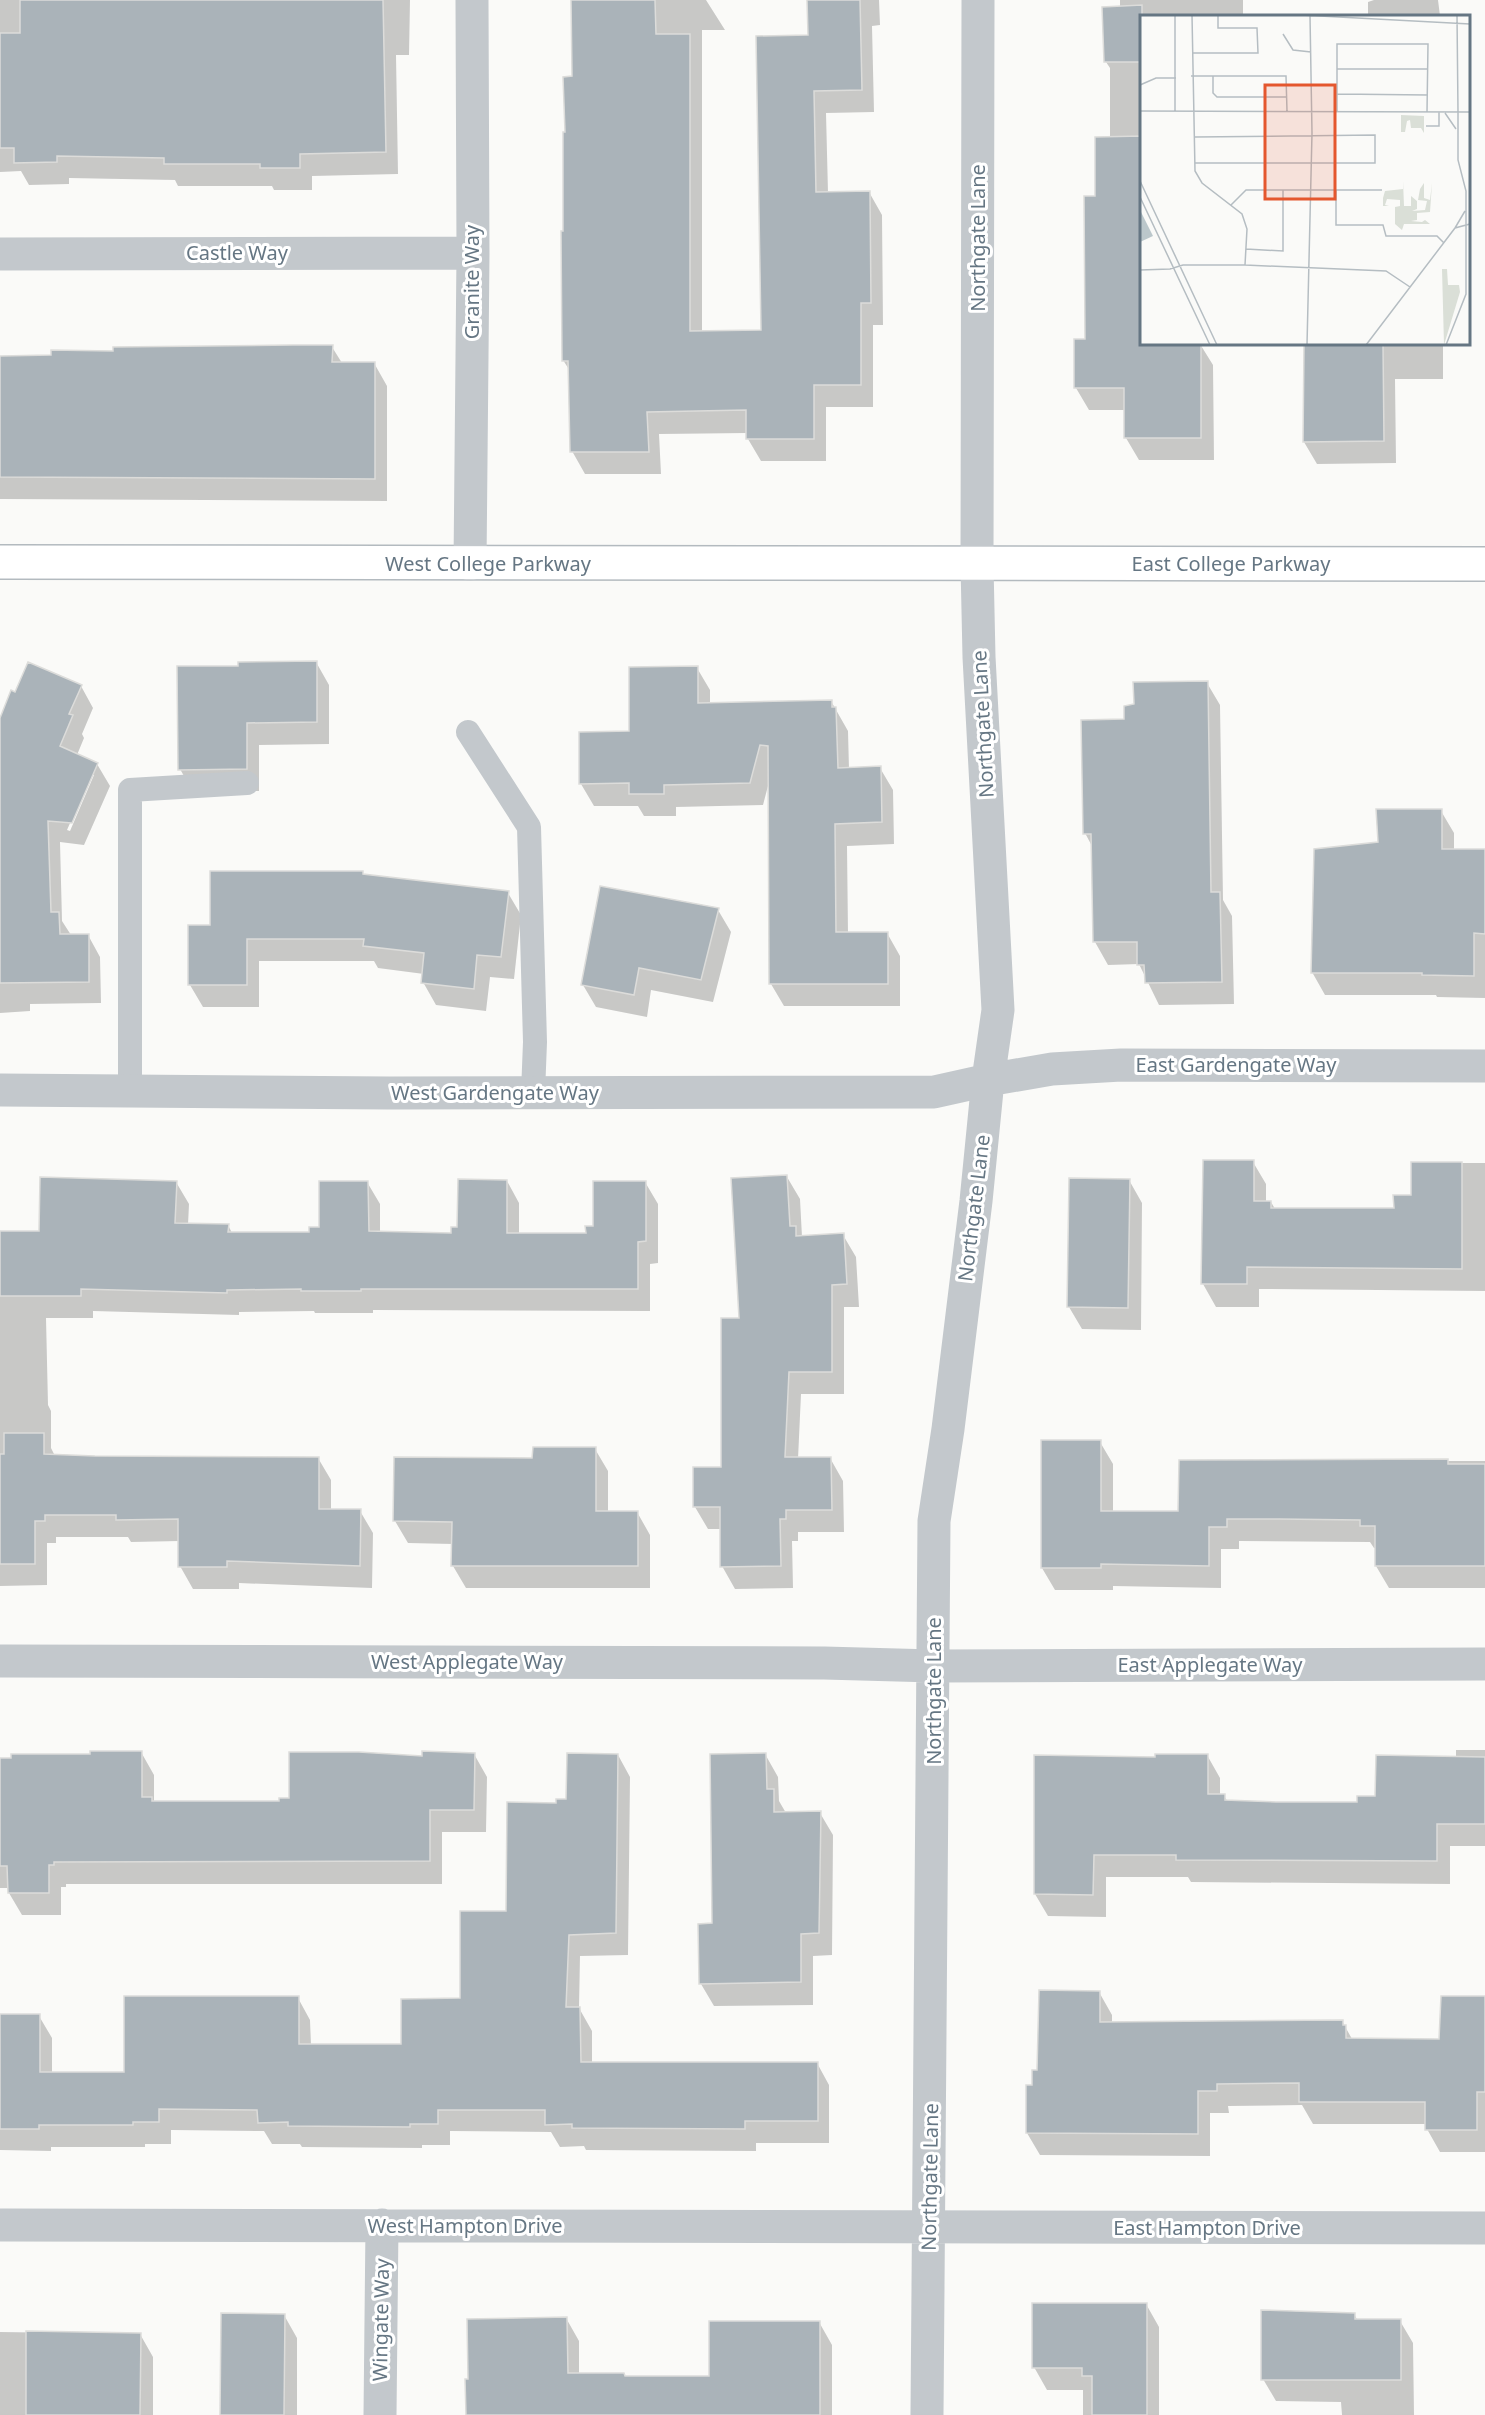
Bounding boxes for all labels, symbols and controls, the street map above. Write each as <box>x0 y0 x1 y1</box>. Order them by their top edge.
inset map <box>1140 15 1470 345</box>
street label: Northgate Lane <box>964 164 991 312</box>
street label: Granite Way <box>458 224 485 339</box>
street label: Castle Way <box>186 239 289 266</box>
street label: West College Parkway <box>385 550 592 577</box>
street label: East College Parkway <box>1132 550 1331 577</box>
street label: Northgate Lane <box>965 650 1000 798</box>
street label: East Gardengate Way <box>1136 1051 1337 1078</box>
street label: West Gardengate Way <box>391 1079 600 1106</box>
street label: Northgate Lane <box>951 1133 996 1283</box>
street label: Northgate Lane <box>920 1617 947 1765</box>
street label: West Applegate Way <box>371 1648 564 1675</box>
street label: East Applegate Way <box>1118 1651 1303 1678</box>
street label: Northgate Lane <box>915 2103 944 2251</box>
street label: West Hampton Drive <box>368 2212 562 2239</box>
street label: East Hampton Drive <box>1113 2214 1301 2241</box>
street label: Wingate Way <box>366 2257 395 2382</box>

